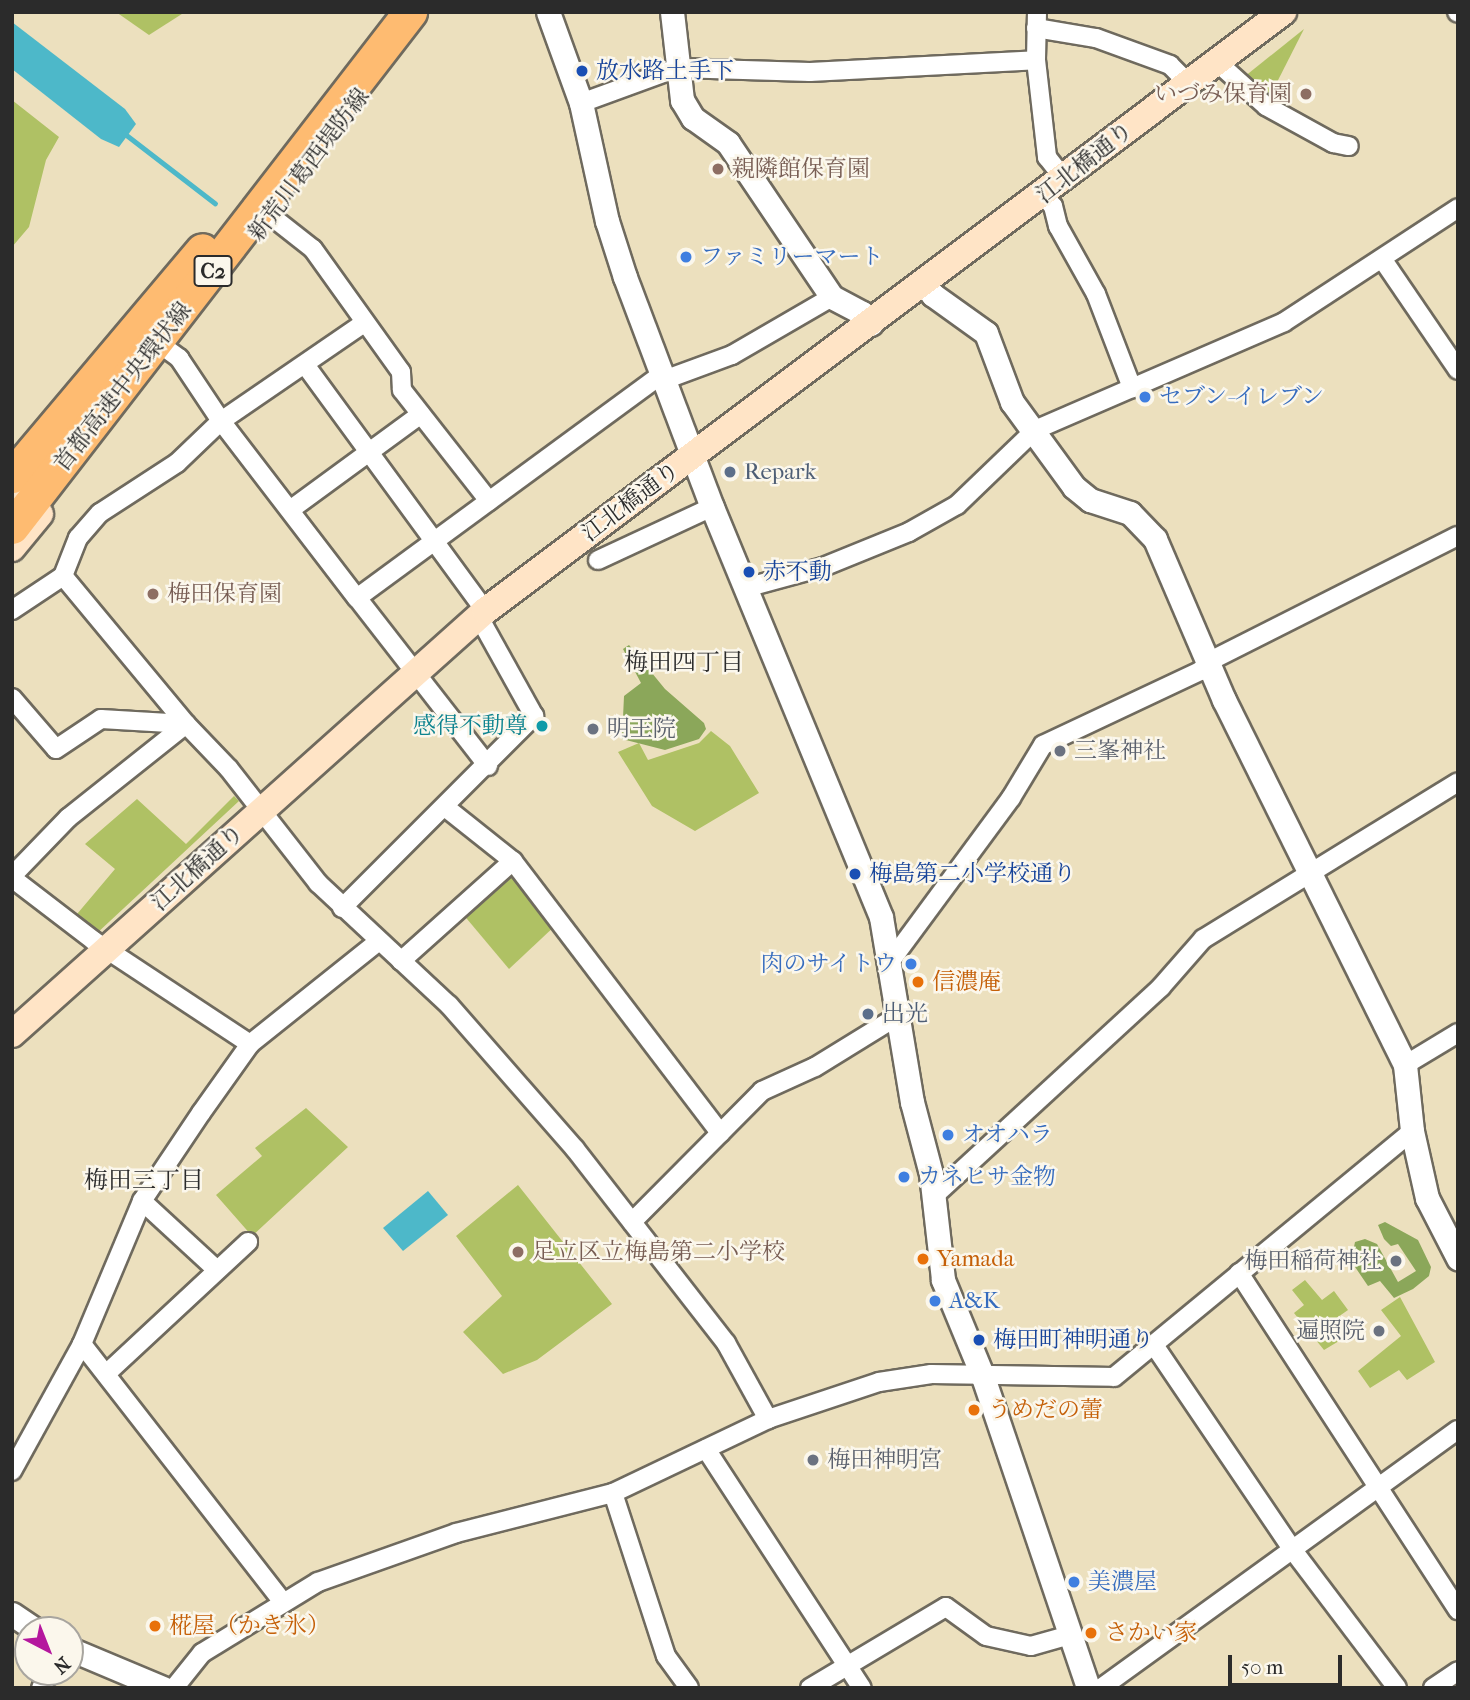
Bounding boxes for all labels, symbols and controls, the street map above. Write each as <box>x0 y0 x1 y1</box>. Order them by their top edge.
place label: 放水路土手下 <box>596 57 734 85</box>
marker: 放水路土手下 <box>574 63 590 79</box>
place label: いづみ保育園 <box>1154 80 1292 108</box>
street label: 新荒川葛西堤防線 <box>243 83 375 247</box>
marker: いづみ保育園 <box>1298 86 1314 102</box>
street label: 江北橋通り <box>1031 117 1139 209</box>
place label: 親隣館保育園 <box>732 155 870 183</box>
marker: 親隣館保育園 <box>710 161 726 177</box>
place label: ファミリーマート <box>700 243 884 271</box>
marker: ファミリーマート <box>678 249 694 265</box>
road number: C2 <box>192 254 234 288</box>
street label: 首都高速中央環状線 <box>48 297 198 477</box>
place label: セブン-イレブン <box>1159 383 1326 411</box>
marker: セブン-イレブン <box>1137 389 1153 405</box>
street label: 江北橋通り <box>577 456 685 548</box>
place label: Repark <box>744 458 816 486</box>
marker: Repark <box>722 464 738 480</box>
place label: 赤不動 <box>763 558 832 586</box>
marker: 赤不動 <box>741 564 757 580</box>
place label: 梅田保育園 <box>167 580 282 608</box>
marker: 梅田保育園 <box>145 586 161 602</box>
district label: 梅田四丁目 <box>624 649 744 677</box>
place label: 感得不動尊 <box>413 712 528 740</box>
place label: 明王院 <box>607 715 676 743</box>
marker: 感得不動尊 <box>534 718 550 734</box>
marker: 明王院 <box>585 721 601 737</box>
place label: 三峯神社 <box>1074 737 1166 765</box>
marker: 三峯神社 <box>1052 743 1068 759</box>
street label: 江北橋通り <box>146 819 250 917</box>
place label: 梅島第二小学校通り <box>869 860 1076 888</box>
marker: 梅島第二小学校通り <box>847 866 863 882</box>
place label: 肉のサイトウ <box>759 950 897 978</box>
marker: 肉のサイトウ <box>903 956 919 972</box>
place label: 信濃庵 <box>932 968 1001 996</box>
marker: 信濃庵 <box>910 974 926 990</box>
place label: 出光 <box>882 1000 928 1028</box>
marker: 出光 <box>860 1006 876 1022</box>
place label: オオハラ <box>962 1121 1054 1149</box>
marker: オオハラ <box>940 1127 956 1143</box>
place label: カネヒサ金物 <box>918 1163 1056 1191</box>
district label: 梅田三丁目 <box>84 1167 204 1195</box>
marker: カネヒサ金物 <box>896 1169 912 1185</box>
place label: 足立区立梅島第二小学校 <box>532 1238 785 1266</box>
marker: 足立区立梅島第二小学校 <box>510 1244 526 1260</box>
place label: Yamada <box>937 1245 1014 1273</box>
place label: 梅田稲荷神社 <box>1244 1247 1382 1275</box>
marker: Yamada <box>915 1251 931 1267</box>
marker: 梅田稲荷神社 <box>1388 1253 1404 1269</box>
place label: A&K <box>949 1287 1000 1315</box>
marker: A&K <box>927 1293 943 1309</box>
place label: 遍照院 <box>1296 1317 1365 1345</box>
marker: 遍照院 <box>1371 1323 1387 1339</box>
place label: 梅田町神明通り <box>993 1326 1154 1354</box>
marker: 梅田町神明通り <box>971 1332 987 1348</box>
place label: うめだの蕾 <box>988 1396 1103 1424</box>
marker: うめだの蕾 <box>966 1402 982 1418</box>
place label: 梅田神明宮 <box>827 1446 942 1474</box>
marker: 梅田神明宮 <box>805 1452 821 1468</box>
place label: 美濃屋 <box>1088 1568 1157 1596</box>
marker: 美濃屋 <box>1066 1574 1082 1590</box>
place label: 椛屋（かき氷） <box>169 1612 330 1640</box>
north arrow <box>14 1616 84 1686</box>
marker: 椛屋（かき氷） <box>147 1618 163 1634</box>
place label: さかい家 <box>1105 1619 1197 1647</box>
marker: さかい家 <box>1083 1625 1099 1641</box>
scale bar <box>1232 1640 1346 1684</box>
text: N <box>49 1652 74 1678</box>
text: 50 m <box>1241 1655 1284 1679</box>

